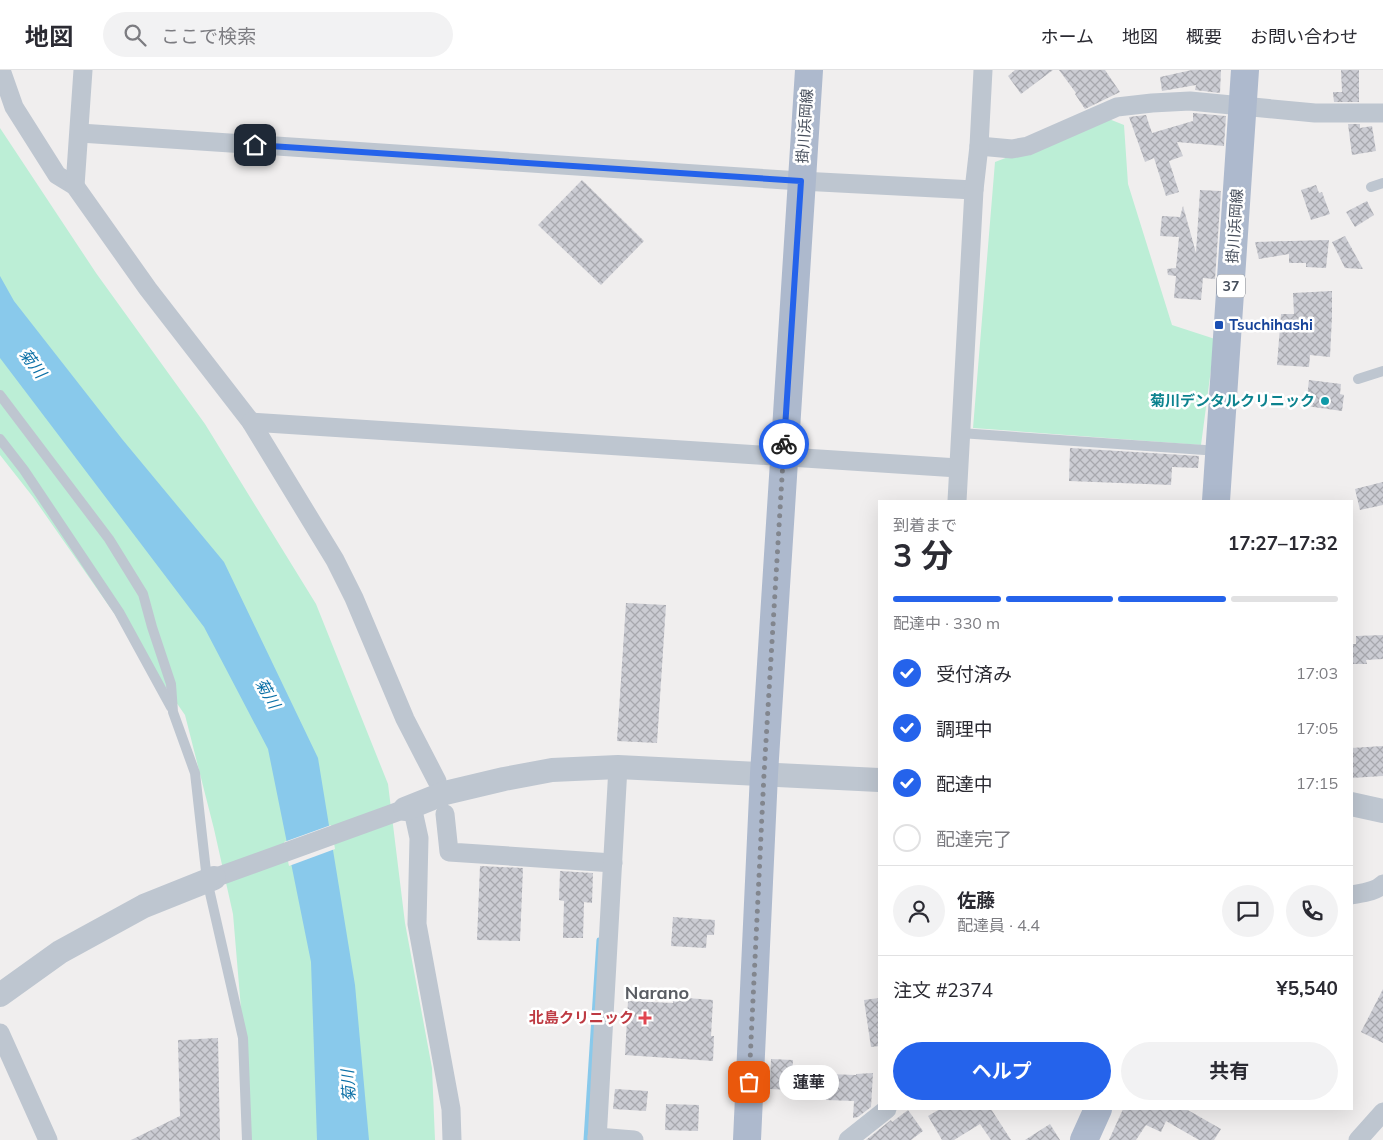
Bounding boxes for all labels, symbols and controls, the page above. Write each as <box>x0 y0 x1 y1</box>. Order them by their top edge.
search box <box>103 12 453 57</box>
text: 地図 <box>25 21 73 51</box>
icon: search <box>121 21 149 49</box>
text: ここで検索 <box>161 24 256 48</box>
text: ホーム <box>1041 25 1094 48</box>
text: 地図 <box>1122 25 1158 48</box>
text: 概要 <box>1186 25 1222 48</box>
text: お問い合わせ <box>1250 25 1358 48</box>
street label: 掛川浜岡線 <box>792 88 817 164</box>
pin <box>234 124 276 166</box>
icon: home <box>241 131 269 159</box>
street label: 掛川浜岡線 <box>1222 188 1247 264</box>
road number: 37 <box>1217 275 1245 298</box>
place label: Tsuchihashi <box>1229 315 1313 334</box>
marker: Tsuchihashi <box>1213 319 1225 331</box>
water label: 菊川 <box>15 344 52 383</box>
place label: 菊川デンタルクリニック <box>1150 391 1315 410</box>
marker: 菊川デンタルクリニック <box>1319 395 1331 407</box>
courier <box>759 419 809 469</box>
icon: bike <box>770 430 798 458</box>
text: 到着まで <box>893 515 957 535</box>
text: 17:27–17:32 <box>1228 531 1338 555</box>
text: 3 分 <box>893 535 953 575</box>
text: 配達中 · 330 m <box>893 613 1000 633</box>
icon: check <box>893 659 921 687</box>
text: 受付済み <box>936 662 1012 686</box>
text: 17:03 <box>1296 663 1338 683</box>
water label: 菊川 <box>251 674 286 714</box>
icon: check <box>893 714 921 742</box>
text: 調理中 <box>936 717 993 741</box>
text: 17:05 <box>1296 718 1338 738</box>
icon: check <box>893 769 921 797</box>
text: 配達中 <box>936 772 993 796</box>
text: 17:15 <box>1296 773 1338 793</box>
text: 配達完了 <box>936 827 1012 851</box>
button: person <box>893 885 945 937</box>
button: chat <box>1222 885 1274 937</box>
button: phone <box>1286 885 1338 937</box>
text: 佐藤 <box>957 888 995 912</box>
text: 配達員 · 4.4 <box>957 915 1040 935</box>
text: ¥5,540 <box>1276 976 1338 1000</box>
text: 注文 #2374 <box>893 978 993 1002</box>
district label: Narano <box>625 981 689 1004</box>
place label: 北島クリニック <box>529 1008 634 1027</box>
marker: 北島クリニック <box>638 1011 652 1025</box>
button: ヘルプ <box>893 1042 1111 1100</box>
button: 共有 <box>1121 1042 1338 1100</box>
pin <box>728 1061 770 1103</box>
callout: 蓮華 <box>779 1064 839 1100</box>
water label: 菊川 <box>337 1067 359 1103</box>
icon: bag <box>735 1068 763 1096</box>
text: 蓮華 <box>793 1072 825 1092</box>

